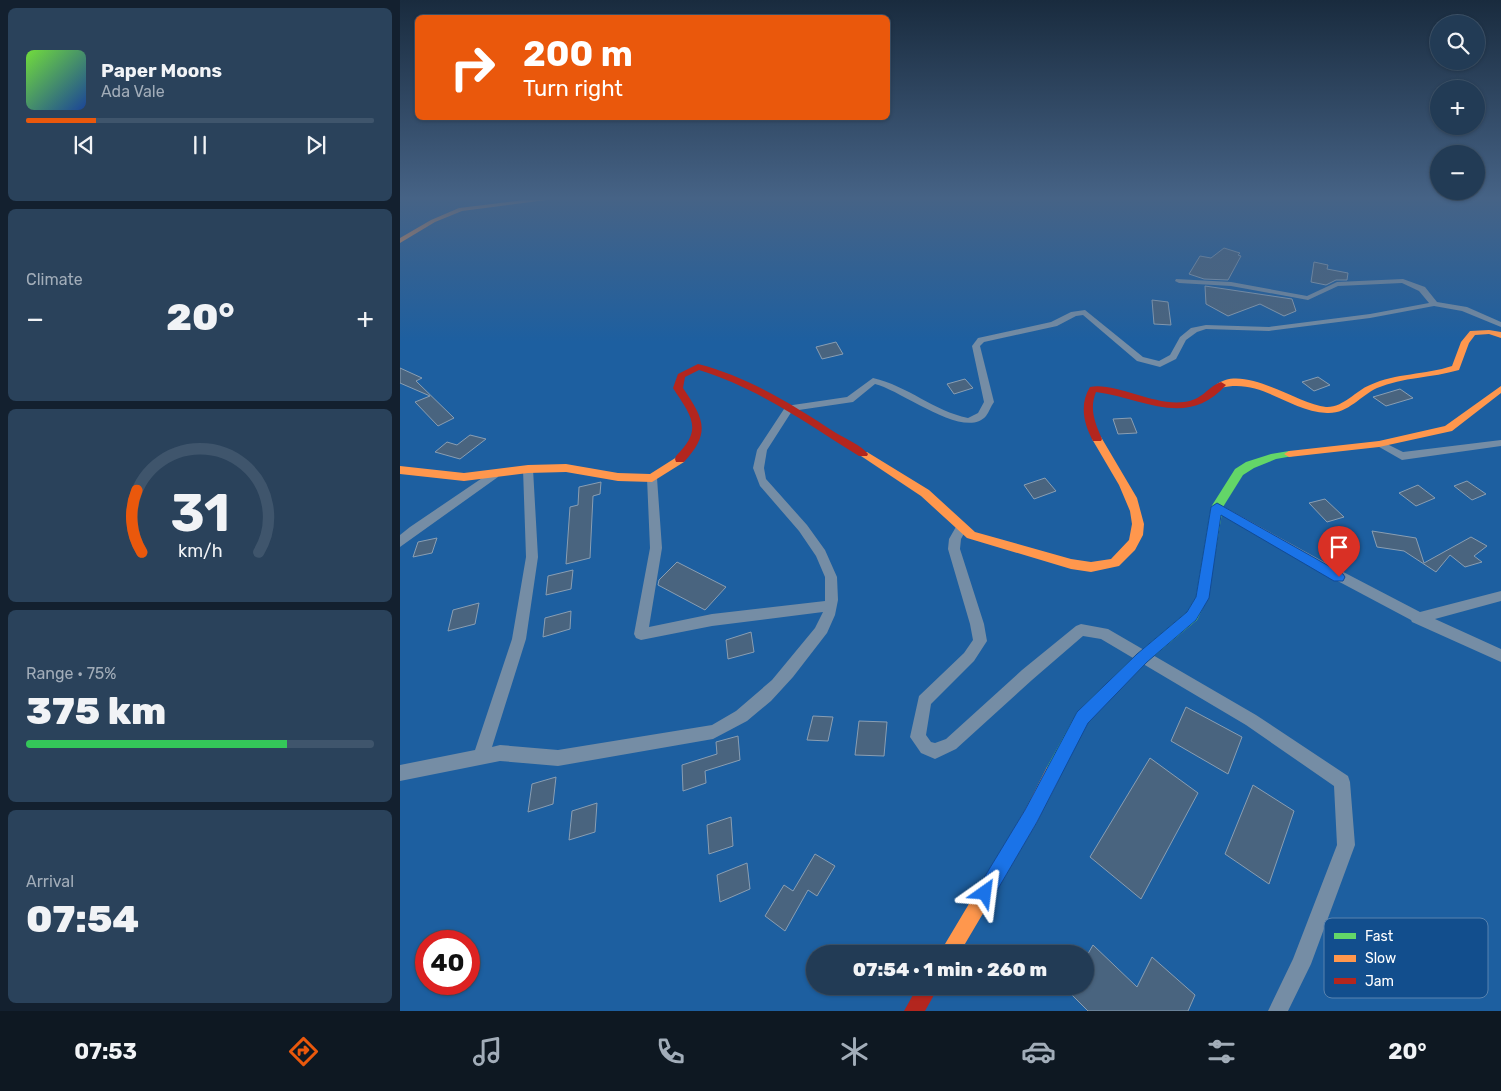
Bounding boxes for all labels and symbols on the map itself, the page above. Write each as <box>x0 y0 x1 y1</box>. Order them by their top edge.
pin <box>1318 526 1360 577</box>
position arrow <box>958 866 1010 918</box>
legend <box>1324 918 1488 998</box>
text: Fast <box>1365 928 1394 945</box>
speed limit sign: 40 <box>415 930 480 995</box>
text: Slow <box>1365 950 1396 967</box>
text: Jam <box>1365 973 1394 990</box>

